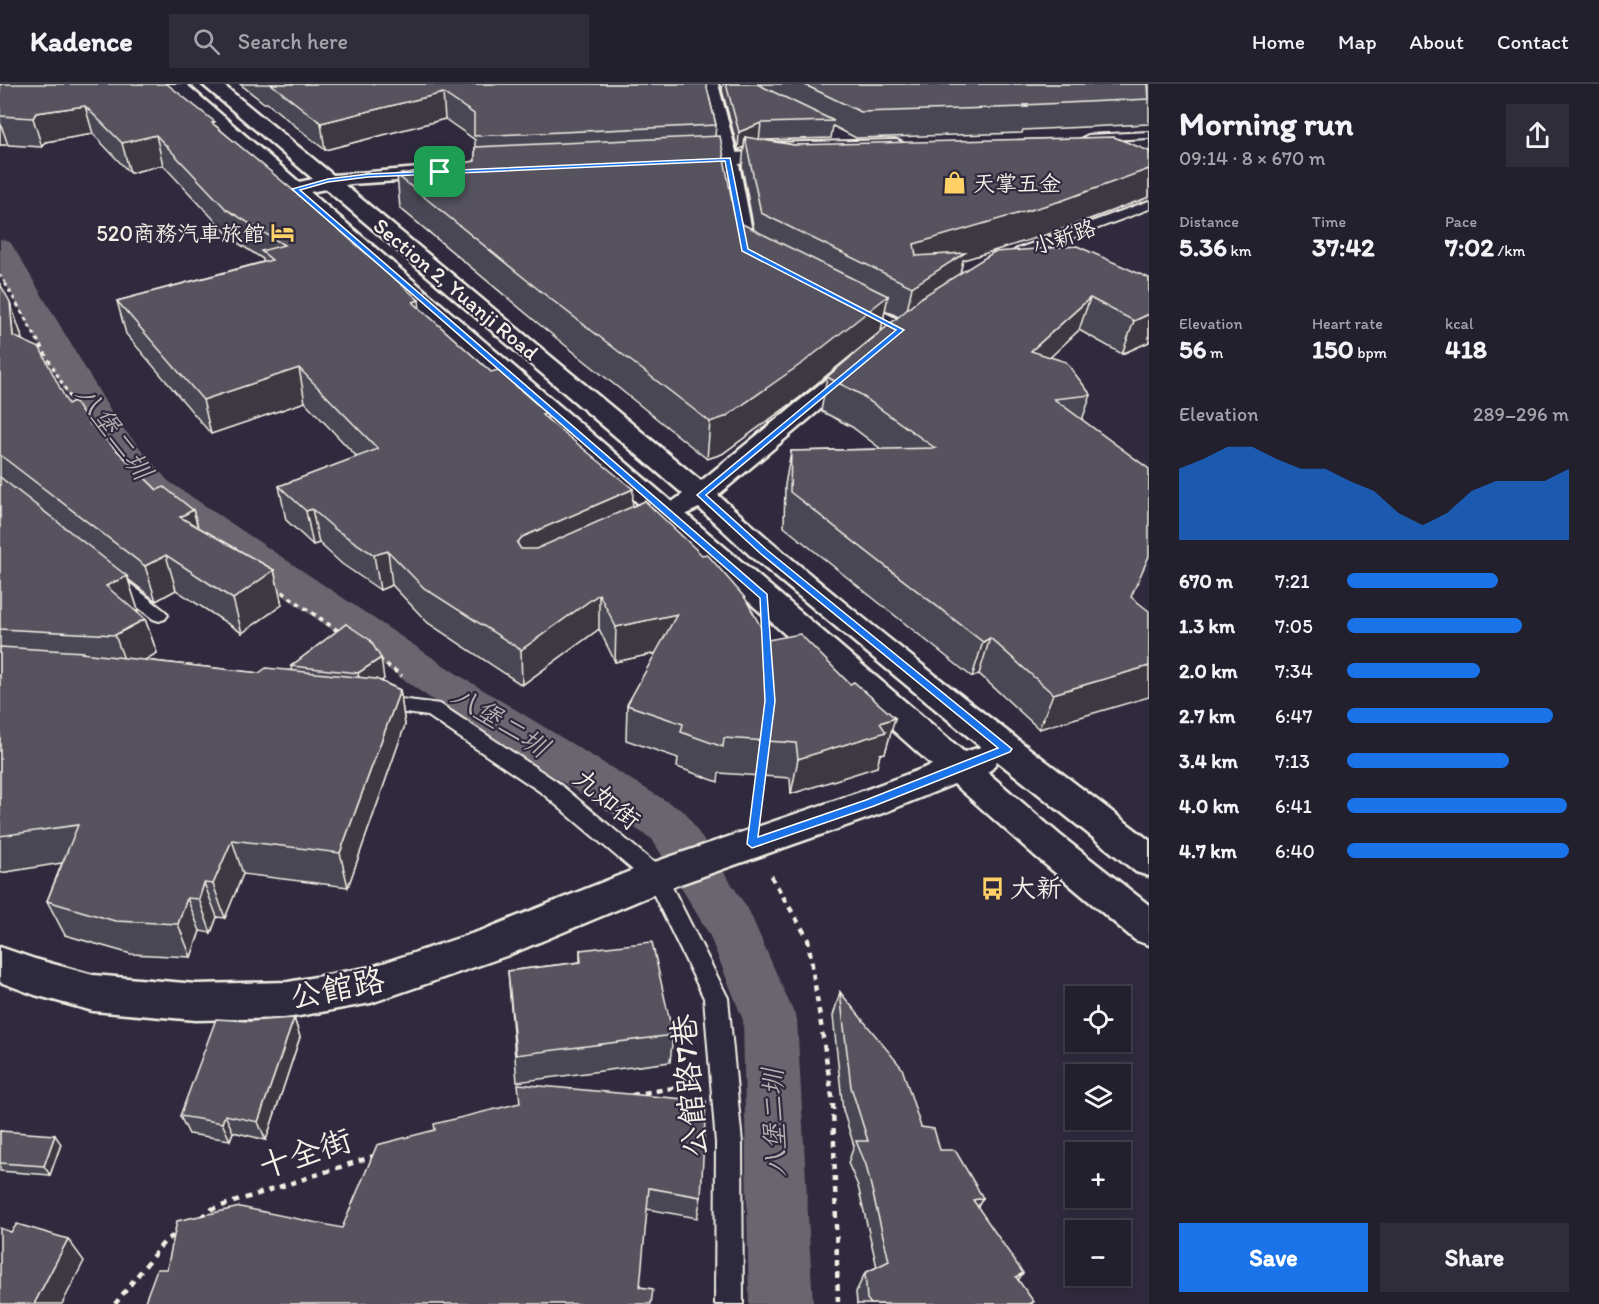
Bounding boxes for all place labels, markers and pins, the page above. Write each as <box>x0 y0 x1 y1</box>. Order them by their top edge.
pin <box>414 146 465 197</box>
shop icon: 天掌五金 <box>942 170 968 196</box>
place label: 天掌五金 <box>973 170 1061 197</box>
place label: 520商務汽車旅館 <box>96 220 265 247</box>
hotel icon: 520商務汽車旅館 <box>270 220 296 246</box>
place label: 大新 <box>1010 872 1062 904</box>
bus stop icon: 大新 <box>979 875 1005 901</box>

